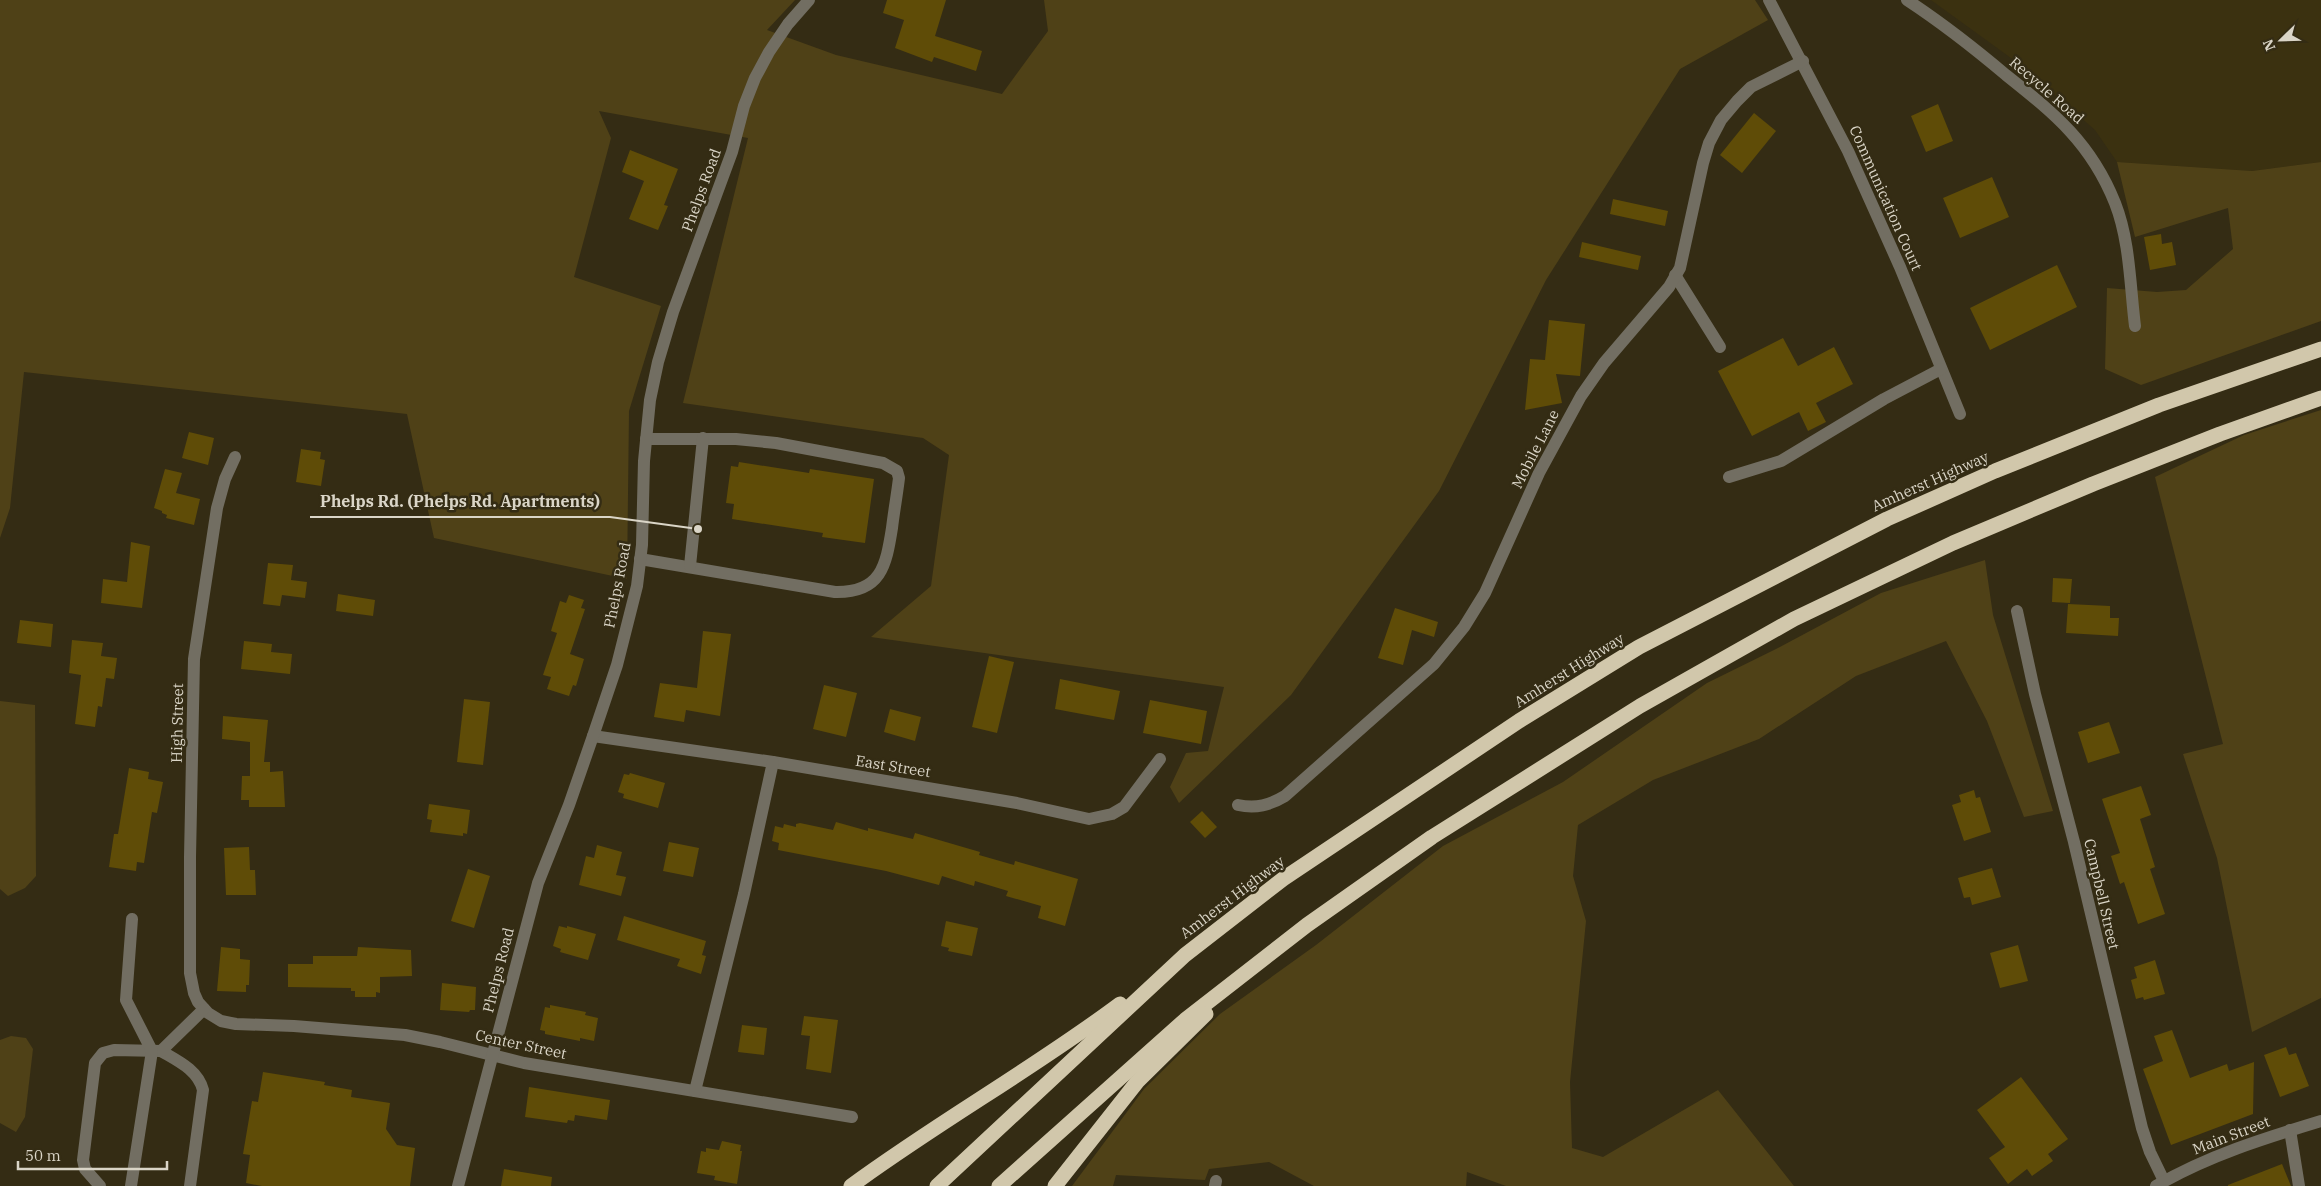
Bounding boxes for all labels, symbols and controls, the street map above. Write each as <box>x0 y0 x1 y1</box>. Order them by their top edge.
north arrow <box>2256 15 2306 65</box>
text: N <box>2259 36 2279 54</box>
street label: Recycle Road <box>2006 52 2088 128</box>
street label: Communication Court <box>1845 122 1927 274</box>
street label: Phelps Road <box>677 146 725 234</box>
street label: Mobile Lane <box>1507 406 1563 492</box>
street label: Amherst Highway <box>1869 447 1991 515</box>
callout: Phelps Rd. (Phelps Rd. Apartments) <box>310 486 610 517</box>
text: Phelps Rd. (Phelps Rd. Apartments) <box>320 491 600 511</box>
street label: Phelps Road <box>599 540 635 630</box>
street label: Amherst Highway <box>1510 629 1628 711</box>
street label: High Street <box>167 683 187 763</box>
street label: East Street <box>854 751 932 781</box>
street label: Campbell Street <box>2080 837 2124 951</box>
street label: Amherst Highway <box>1176 851 1288 943</box>
street label: Phelps Road <box>478 925 518 1015</box>
street label: Center Street <box>474 1025 568 1063</box>
street label: Main Street <box>2190 1112 2272 1158</box>
scale bar <box>18 1138 166 1170</box>
text: 50 m <box>25 1146 61 1165</box>

